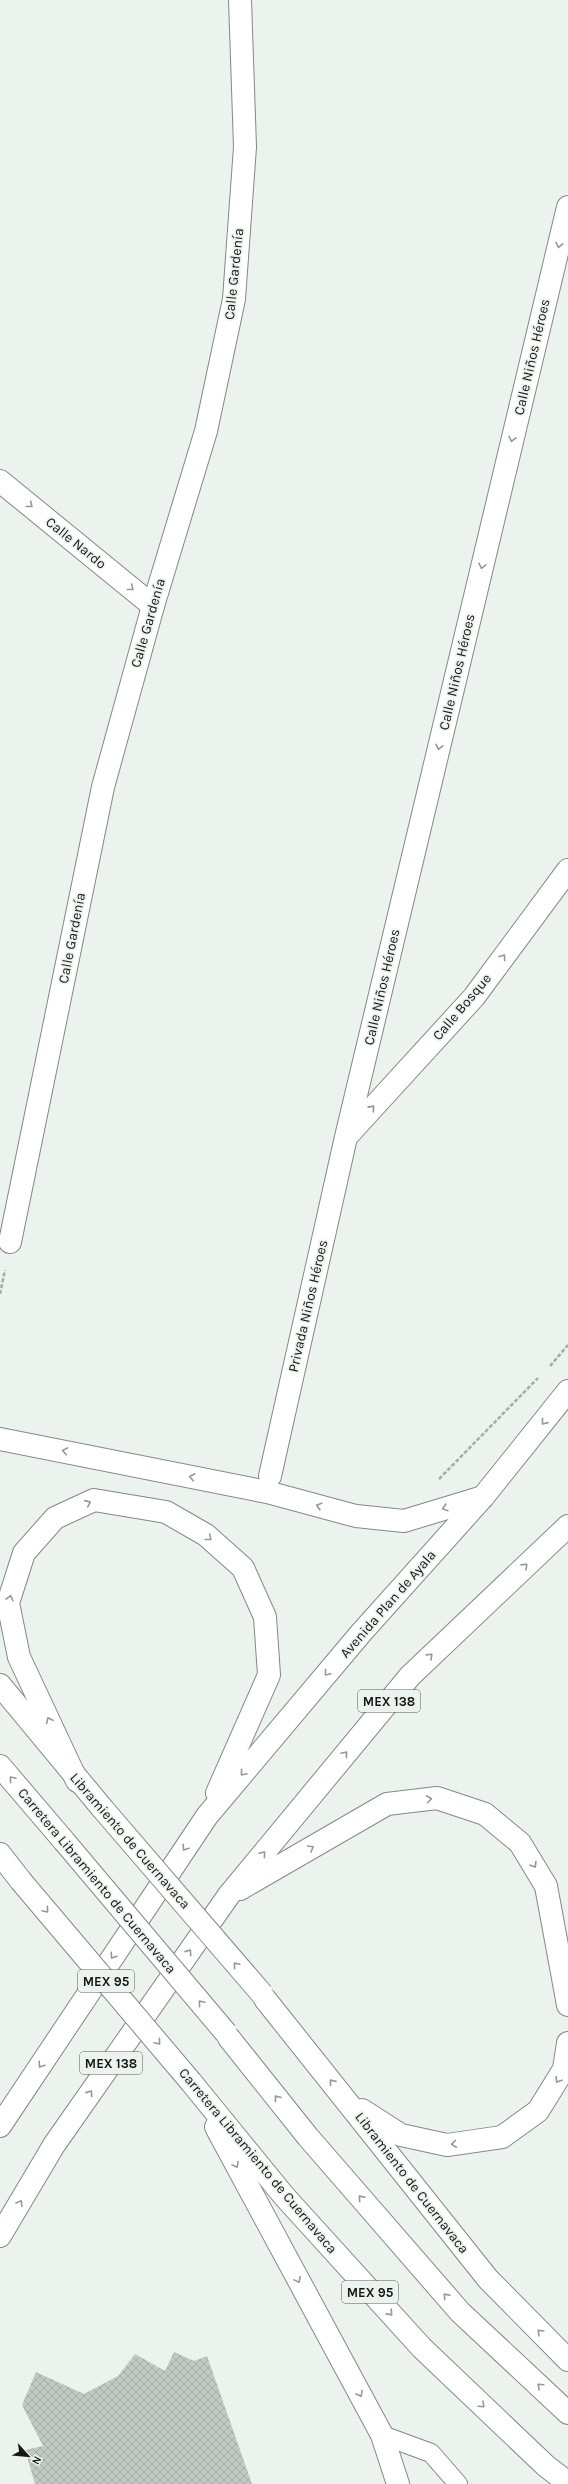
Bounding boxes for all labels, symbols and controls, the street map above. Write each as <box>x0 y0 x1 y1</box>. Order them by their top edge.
street label: Calle Gardenía <box>221 227 247 321</box>
one-way arrow <box>555 241 564 248</box>
street label: Calle Niños Héroes <box>510 297 554 417</box>
one-way arrow <box>509 436 517 443</box>
one-way arrow <box>26 501 33 508</box>
street label: Calle Nardo <box>42 513 110 573</box>
one-way arrow <box>479 563 487 569</box>
street label: Calle Gardenía <box>127 576 169 670</box>
one-way arrow <box>126 583 133 590</box>
street label: Calle Niños Héroes <box>435 612 479 732</box>
one-way arrow <box>435 743 444 750</box>
street label: Calle Gardenía <box>55 891 89 985</box>
street label: Calle Niños Héroes <box>360 927 404 1047</box>
one-way arrow <box>499 955 506 962</box>
street label: Calle Bosque <box>429 970 495 1044</box>
one-way arrow <box>368 1105 375 1113</box>
street label: Privada Niños Héroes <box>284 1238 332 1374</box>
one-way arrow <box>541 1417 548 1424</box>
one-way arrow <box>61 1448 68 1456</box>
one-way arrow <box>189 1473 195 1481</box>
one-way arrow <box>84 1500 91 1508</box>
one-way arrow <box>316 1502 322 1510</box>
one-way arrow <box>442 1503 449 1512</box>
one-way arrow <box>204 1533 211 1540</box>
street label: Avenida Plan de Ayala <box>337 1547 439 1661</box>
one-way arrow <box>520 1564 527 1571</box>
one-way arrow <box>6 1595 14 1601</box>
one-way arrow <box>425 1653 433 1661</box>
one-way arrow <box>325 1669 332 1676</box>
road number: MEX 138 <box>358 1690 420 1712</box>
one-way arrow <box>46 1717 54 1724</box>
one-way arrow <box>341 1752 348 1759</box>
one-way arrow <box>241 1768 248 1775</box>
street label: Libramiento de Cuernavaca <box>66 1769 194 1913</box>
one-way arrow <box>9 1777 16 1784</box>
street label: Carretera Libramiento de Cuernavaca <box>14 1785 180 1977</box>
one-way arrow <box>426 1795 432 1804</box>
one-way arrow <box>182 1844 190 1851</box>
one-way arrow <box>307 1845 314 1852</box>
one-way arrow <box>258 1852 265 1859</box>
one-way arrow <box>529 1861 536 1868</box>
one-way arrow <box>42 1906 49 1913</box>
one-way arrow <box>184 1950 191 1957</box>
one-way arrow <box>111 1952 118 1959</box>
one-way arrow <box>234 1962 241 1970</box>
road number: MEX 95 <box>78 1970 134 1992</box>
one-way arrow <box>198 2001 205 2008</box>
one-way arrow <box>153 2037 160 2044</box>
road number: MEX 138 <box>80 2052 142 2074</box>
one-way arrow <box>38 2061 46 2068</box>
street label: Carretera Libramiento de Cuernavaca <box>175 2065 341 2257</box>
one-way arrow <box>555 2076 562 2083</box>
one-way arrow <box>330 2079 337 2086</box>
one-way arrow <box>85 2091 92 2098</box>
one-way arrow <box>275 2096 282 2103</box>
street label: Libramiento de Cuernavaca <box>351 2109 473 2257</box>
one-way arrow <box>451 2139 457 2148</box>
one-way arrow <box>232 2161 239 2168</box>
one-way arrow <box>358 2195 366 2203</box>
one-way arrow <box>15 2199 22 2207</box>
one-way arrow <box>293 2276 301 2283</box>
road number: MEX 95 <box>342 2281 398 2303</box>
one-way arrow <box>444 2293 451 2301</box>
one-way arrow <box>385 2308 393 2316</box>
one-way arrow <box>538 2329 545 2337</box>
one-way arrow <box>537 2384 544 2391</box>
one-way arrow <box>355 2390 362 2397</box>
one-way arrow <box>477 2400 485 2408</box>
north arrow <box>8 2436 48 2476</box>
text: N <box>29 2454 44 2467</box>

